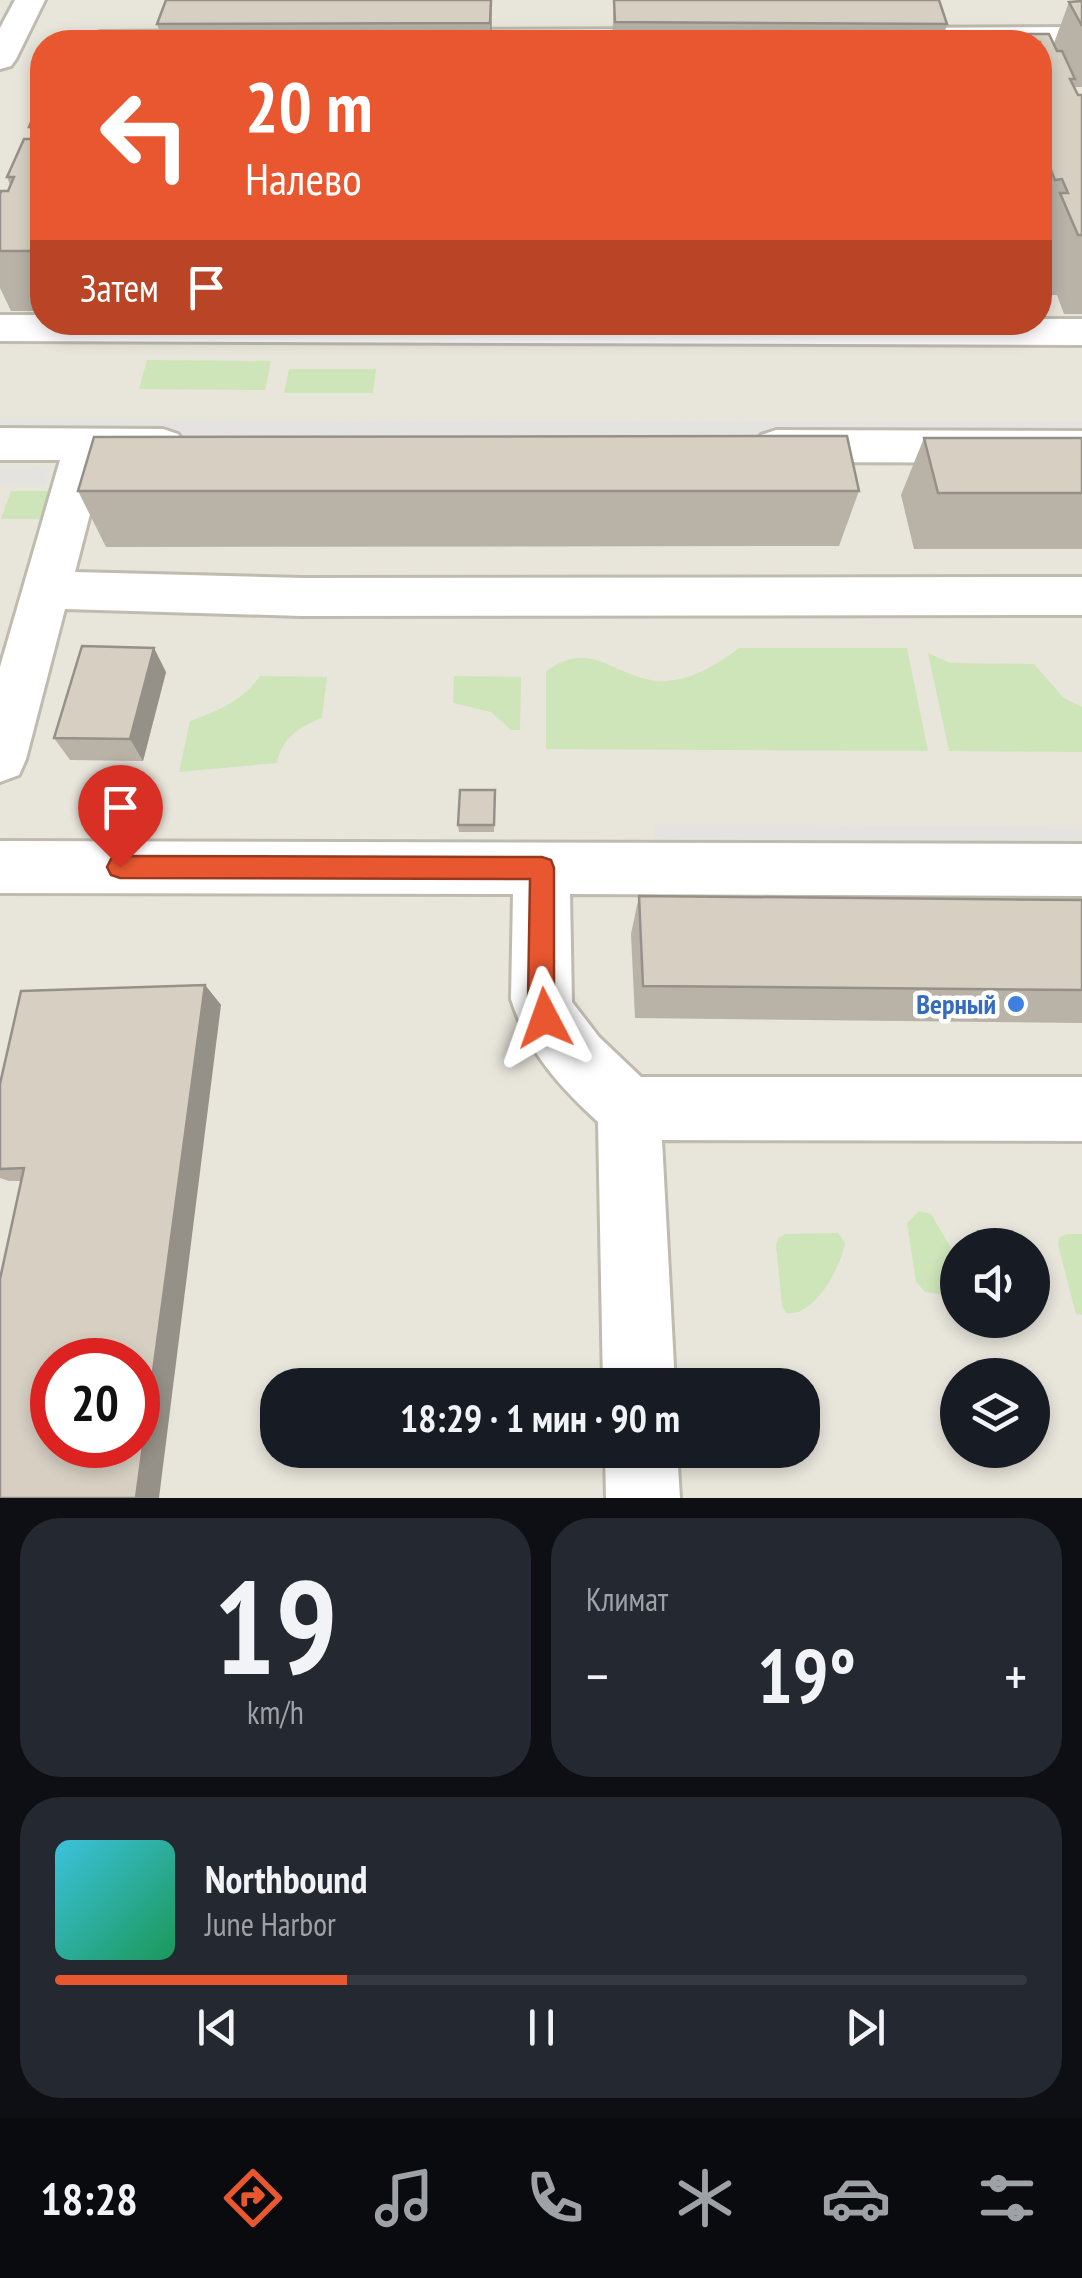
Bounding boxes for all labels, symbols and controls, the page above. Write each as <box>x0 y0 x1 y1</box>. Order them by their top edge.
text: 20 m <box>245 61 373 151</box>
icon: left <box>80 70 210 200</box>
text: Налево <box>245 149 362 207</box>
icon: arrive <box>179 260 234 315</box>
text: Затем <box>80 263 159 312</box>
pin <box>78 765 163 868</box>
icon: arrive <box>93 780 148 835</box>
position arrow <box>493 966 597 1070</box>
place label: Верный <box>916 985 996 1022</box>
marker: Верный <box>1005 993 1027 1015</box>
map controls <box>940 1228 1050 1468</box>
button: sound <box>940 1228 1050 1338</box>
speed limit sign: 20 <box>30 1338 160 1468</box>
button: layers <box>940 1358 1050 1468</box>
text: 18:29 · 1 мин · 90 m <box>400 1393 680 1442</box>
text: 19 <box>213 1542 338 1710</box>
text: Климат <box>586 1578 668 1620</box>
text: 19° <box>757 1627 856 1724</box>
text: − <box>586 1640 609 1711</box>
text: + <box>1004 1640 1027 1711</box>
text: km/h <box>247 1691 304 1733</box>
text: Northbound <box>205 1854 367 1903</box>
text: June Harbor <box>205 1903 336 1945</box>
icon: previous <box>190 2000 245 2055</box>
icon: pause <box>514 2000 569 2055</box>
icon: next <box>838 2000 893 2055</box>
icon: directions <box>218 2163 288 2233</box>
icon: music <box>369 2163 439 2233</box>
icon: phone <box>520 2163 590 2233</box>
icon: climate <box>670 2163 740 2233</box>
icon: car <box>821 2163 891 2233</box>
icon: filters <box>972 2163 1042 2233</box>
text: 18:28 <box>40 2169 138 2227</box>

